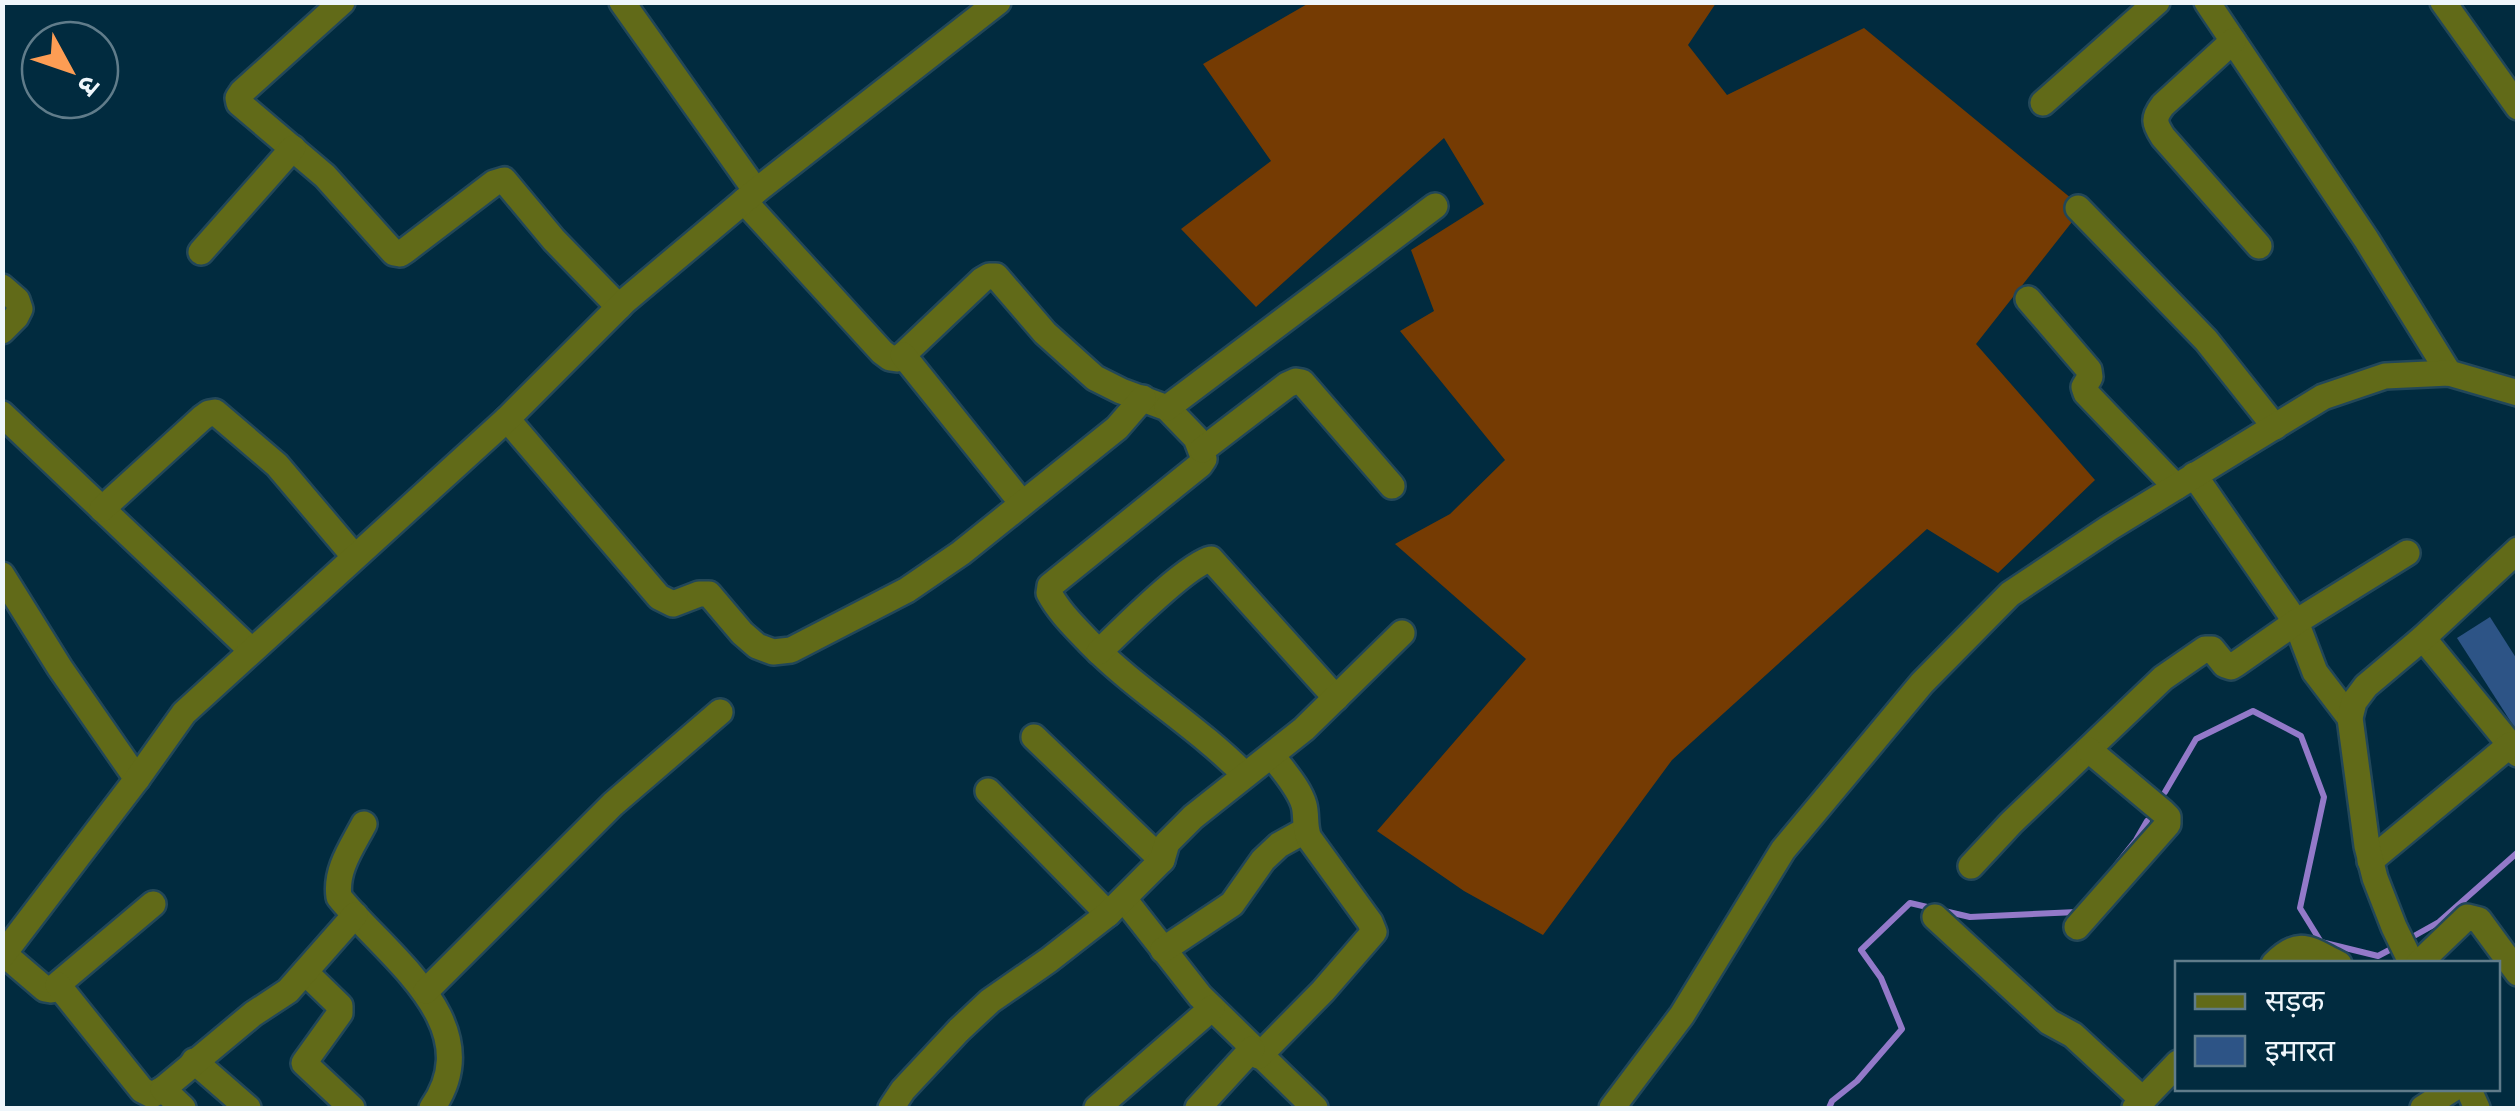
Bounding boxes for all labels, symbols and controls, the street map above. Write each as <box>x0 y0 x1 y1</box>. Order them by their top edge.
north arrow <box>20 20 120 120</box>
text: उ <box>71 70 107 104</box>
legend <box>2175 961 2500 1091</box>
text: सड़क <box>2265 982 2325 1018</box>
text: इमारत <box>2265 1032 2336 1068</box>

